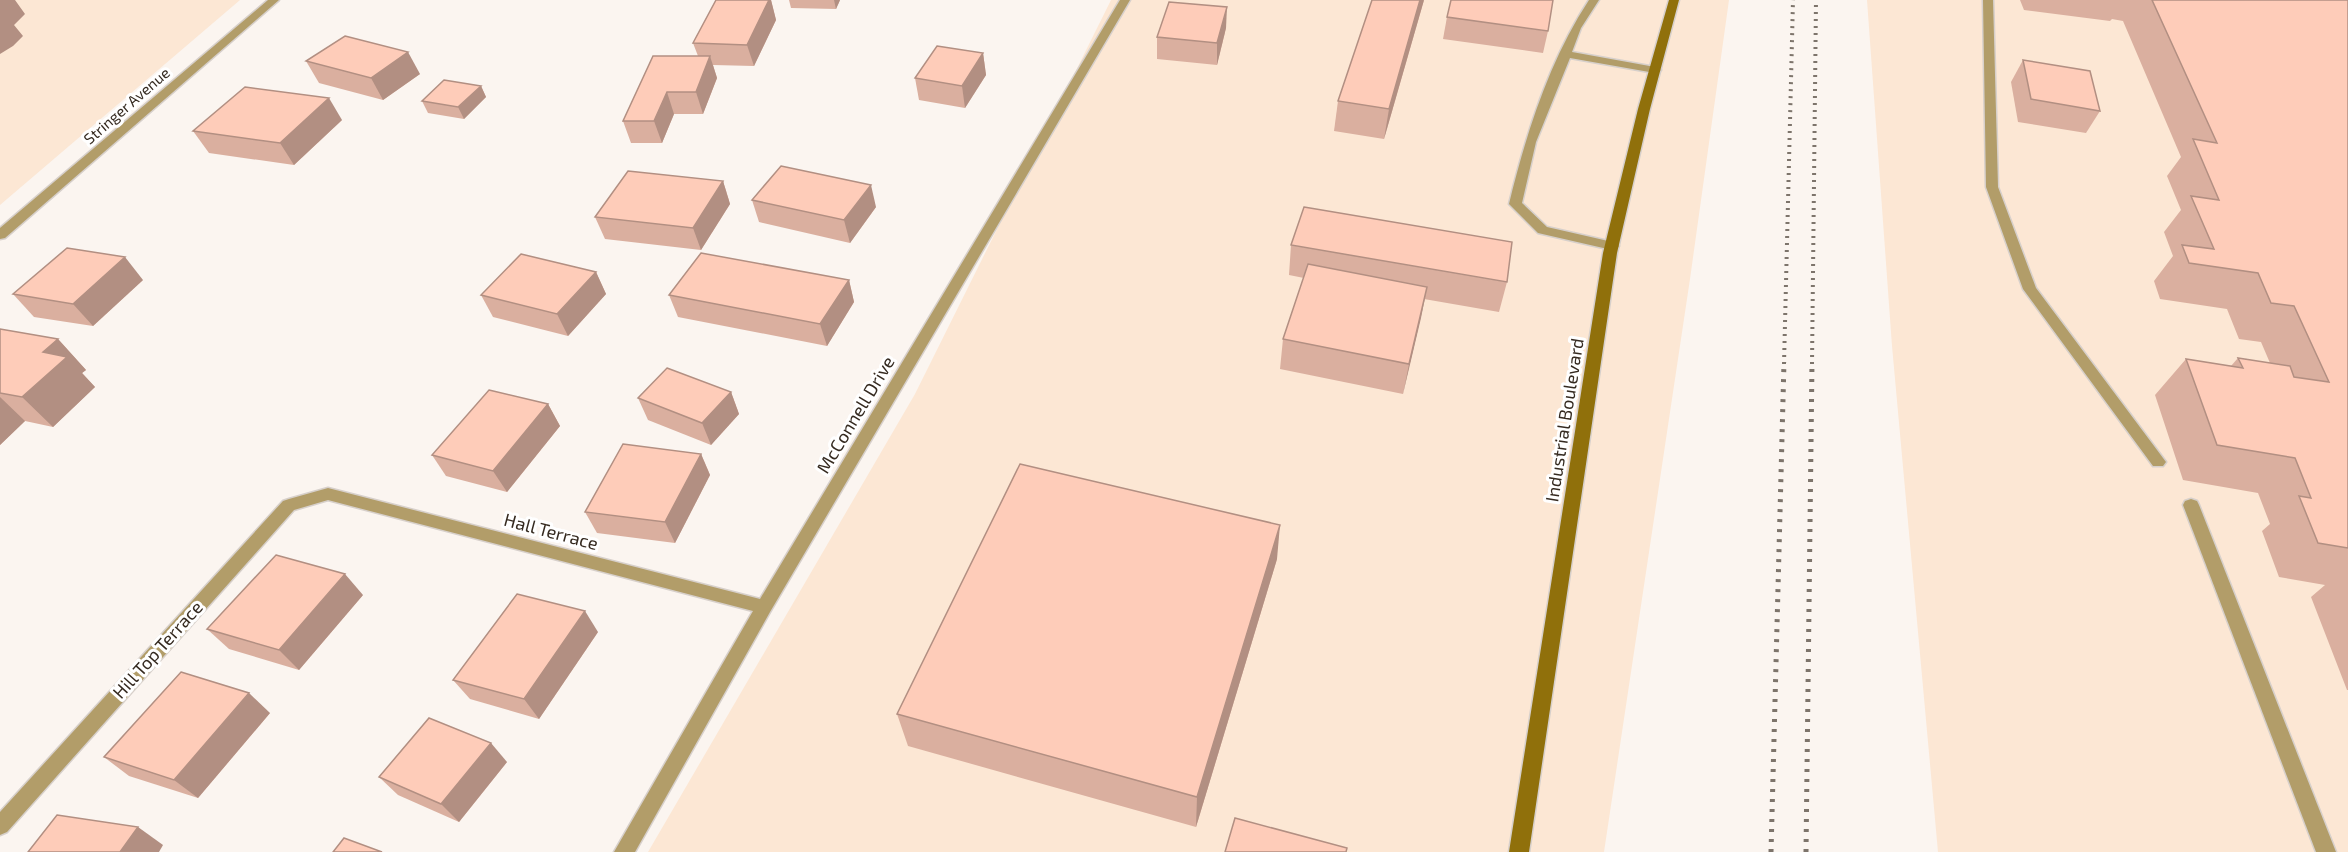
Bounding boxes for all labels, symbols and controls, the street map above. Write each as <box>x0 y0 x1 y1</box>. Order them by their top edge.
street label: Stringer Avenue <box>80 63 173 147</box>
street label: Industrial Boulevard <box>1540 336 1588 503</box>
street label: McConnell Drive <box>812 352 899 477</box>
street label: Hall Terrace <box>502 508 601 554</box>
street label: Hill Top Terrace <box>108 596 207 703</box>

